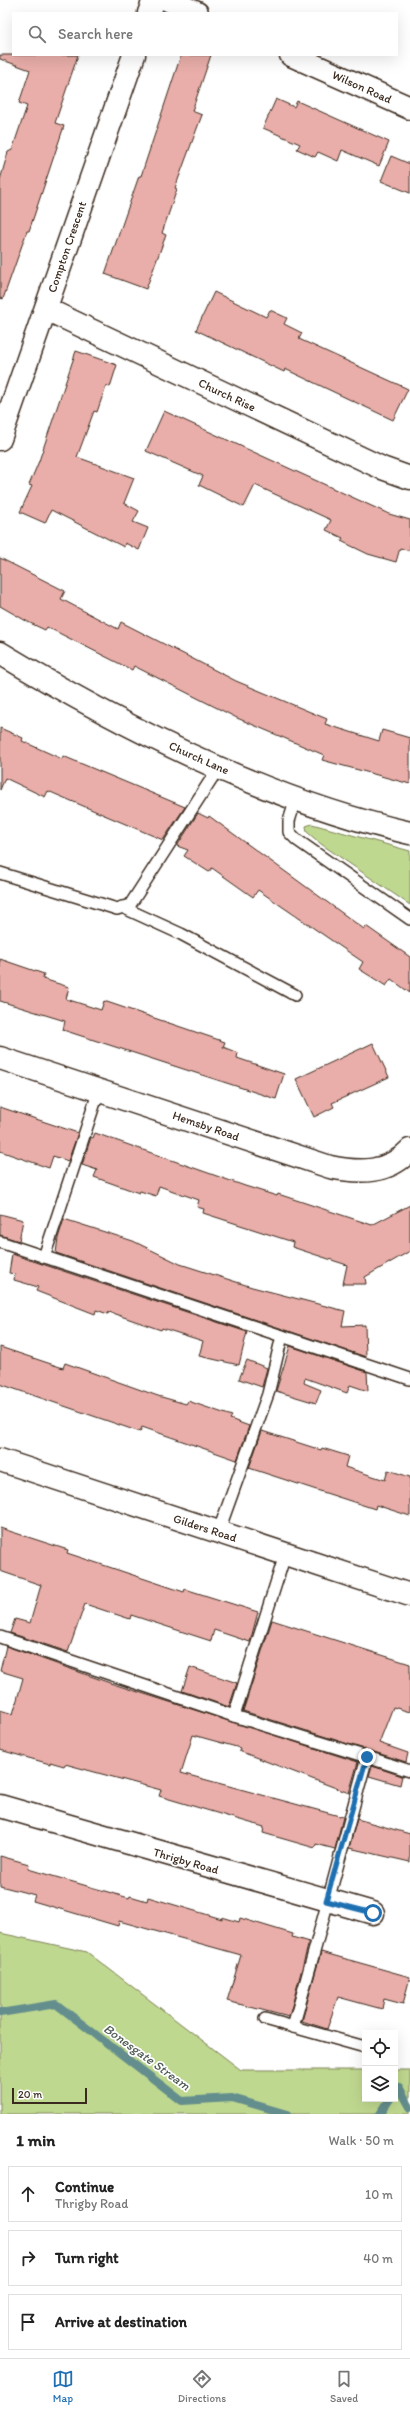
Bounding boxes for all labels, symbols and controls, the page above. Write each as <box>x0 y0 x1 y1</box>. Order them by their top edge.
search box <box>12 12 398 56</box>
icon: search <box>26 23 48 45</box>
text: Search here <box>58 25 133 43</box>
street label: Wilson Road <box>330 68 394 107</box>
street label: Compton Crescent <box>45 199 89 295</box>
street label: Church Rise <box>196 376 258 414</box>
street label: Church Lane <box>167 739 231 778</box>
street label: Hemsby Road <box>171 1108 242 1144</box>
street label: Gilders Road <box>172 1511 239 1545</box>
route end <box>358 1748 376 1766</box>
street label: Thrigby Road <box>152 1845 221 1877</box>
route start <box>364 1904 382 1922</box>
water label: Bonesgate Stream <box>101 2021 193 2093</box>
map controls <box>362 2030 398 2102</box>
button: locate <box>362 2030 398 2066</box>
button: layers <box>362 2066 398 2102</box>
scale bar <box>12 2086 87 2105</box>
text: 20 m <box>18 2088 42 2101</box>
text: 1 min <box>16 2130 55 2150</box>
text: Walk · 50 m <box>329 2133 394 2148</box>
text: Continue <box>55 2178 114 2196</box>
icon: ahead <box>17 2183 39 2205</box>
text: 10 m <box>365 2187 393 2202</box>
text: Thrigby Road <box>55 2196 128 2211</box>
icon: right <box>17 2247 39 2269</box>
text: Turn right <box>55 2249 119 2267</box>
text: 40 m <box>363 2251 393 2266</box>
icon: arrive <box>17 2311 39 2333</box>
text: Arrive at destination <box>55 2313 187 2331</box>
tab: Map <box>52 2368 74 2405</box>
tab: Directions <box>178 2368 226 2405</box>
tab: Saved <box>330 2368 358 2405</box>

